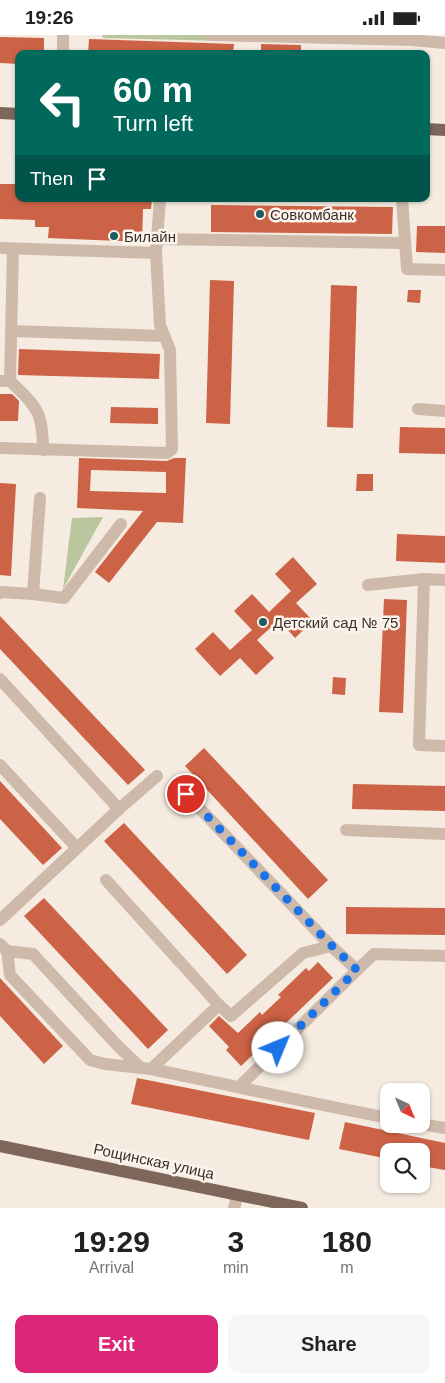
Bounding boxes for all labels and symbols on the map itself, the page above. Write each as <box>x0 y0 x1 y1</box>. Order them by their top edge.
place label: Совкомбанк <box>270 206 354 223</box>
marker: Совкомбанк <box>254 208 266 220</box>
place label: Билайн <box>124 228 176 245</box>
marker: Билайн <box>108 230 120 242</box>
place label: Детский сад № 75 <box>273 614 398 631</box>
marker: Детский сад № 75 <box>257 616 269 628</box>
pin <box>165 773 207 815</box>
position arrow <box>251 1021 303 1073</box>
north arrow <box>380 1083 430 1133</box>
street label: Рощинская улица <box>92 1140 217 1182</box>

